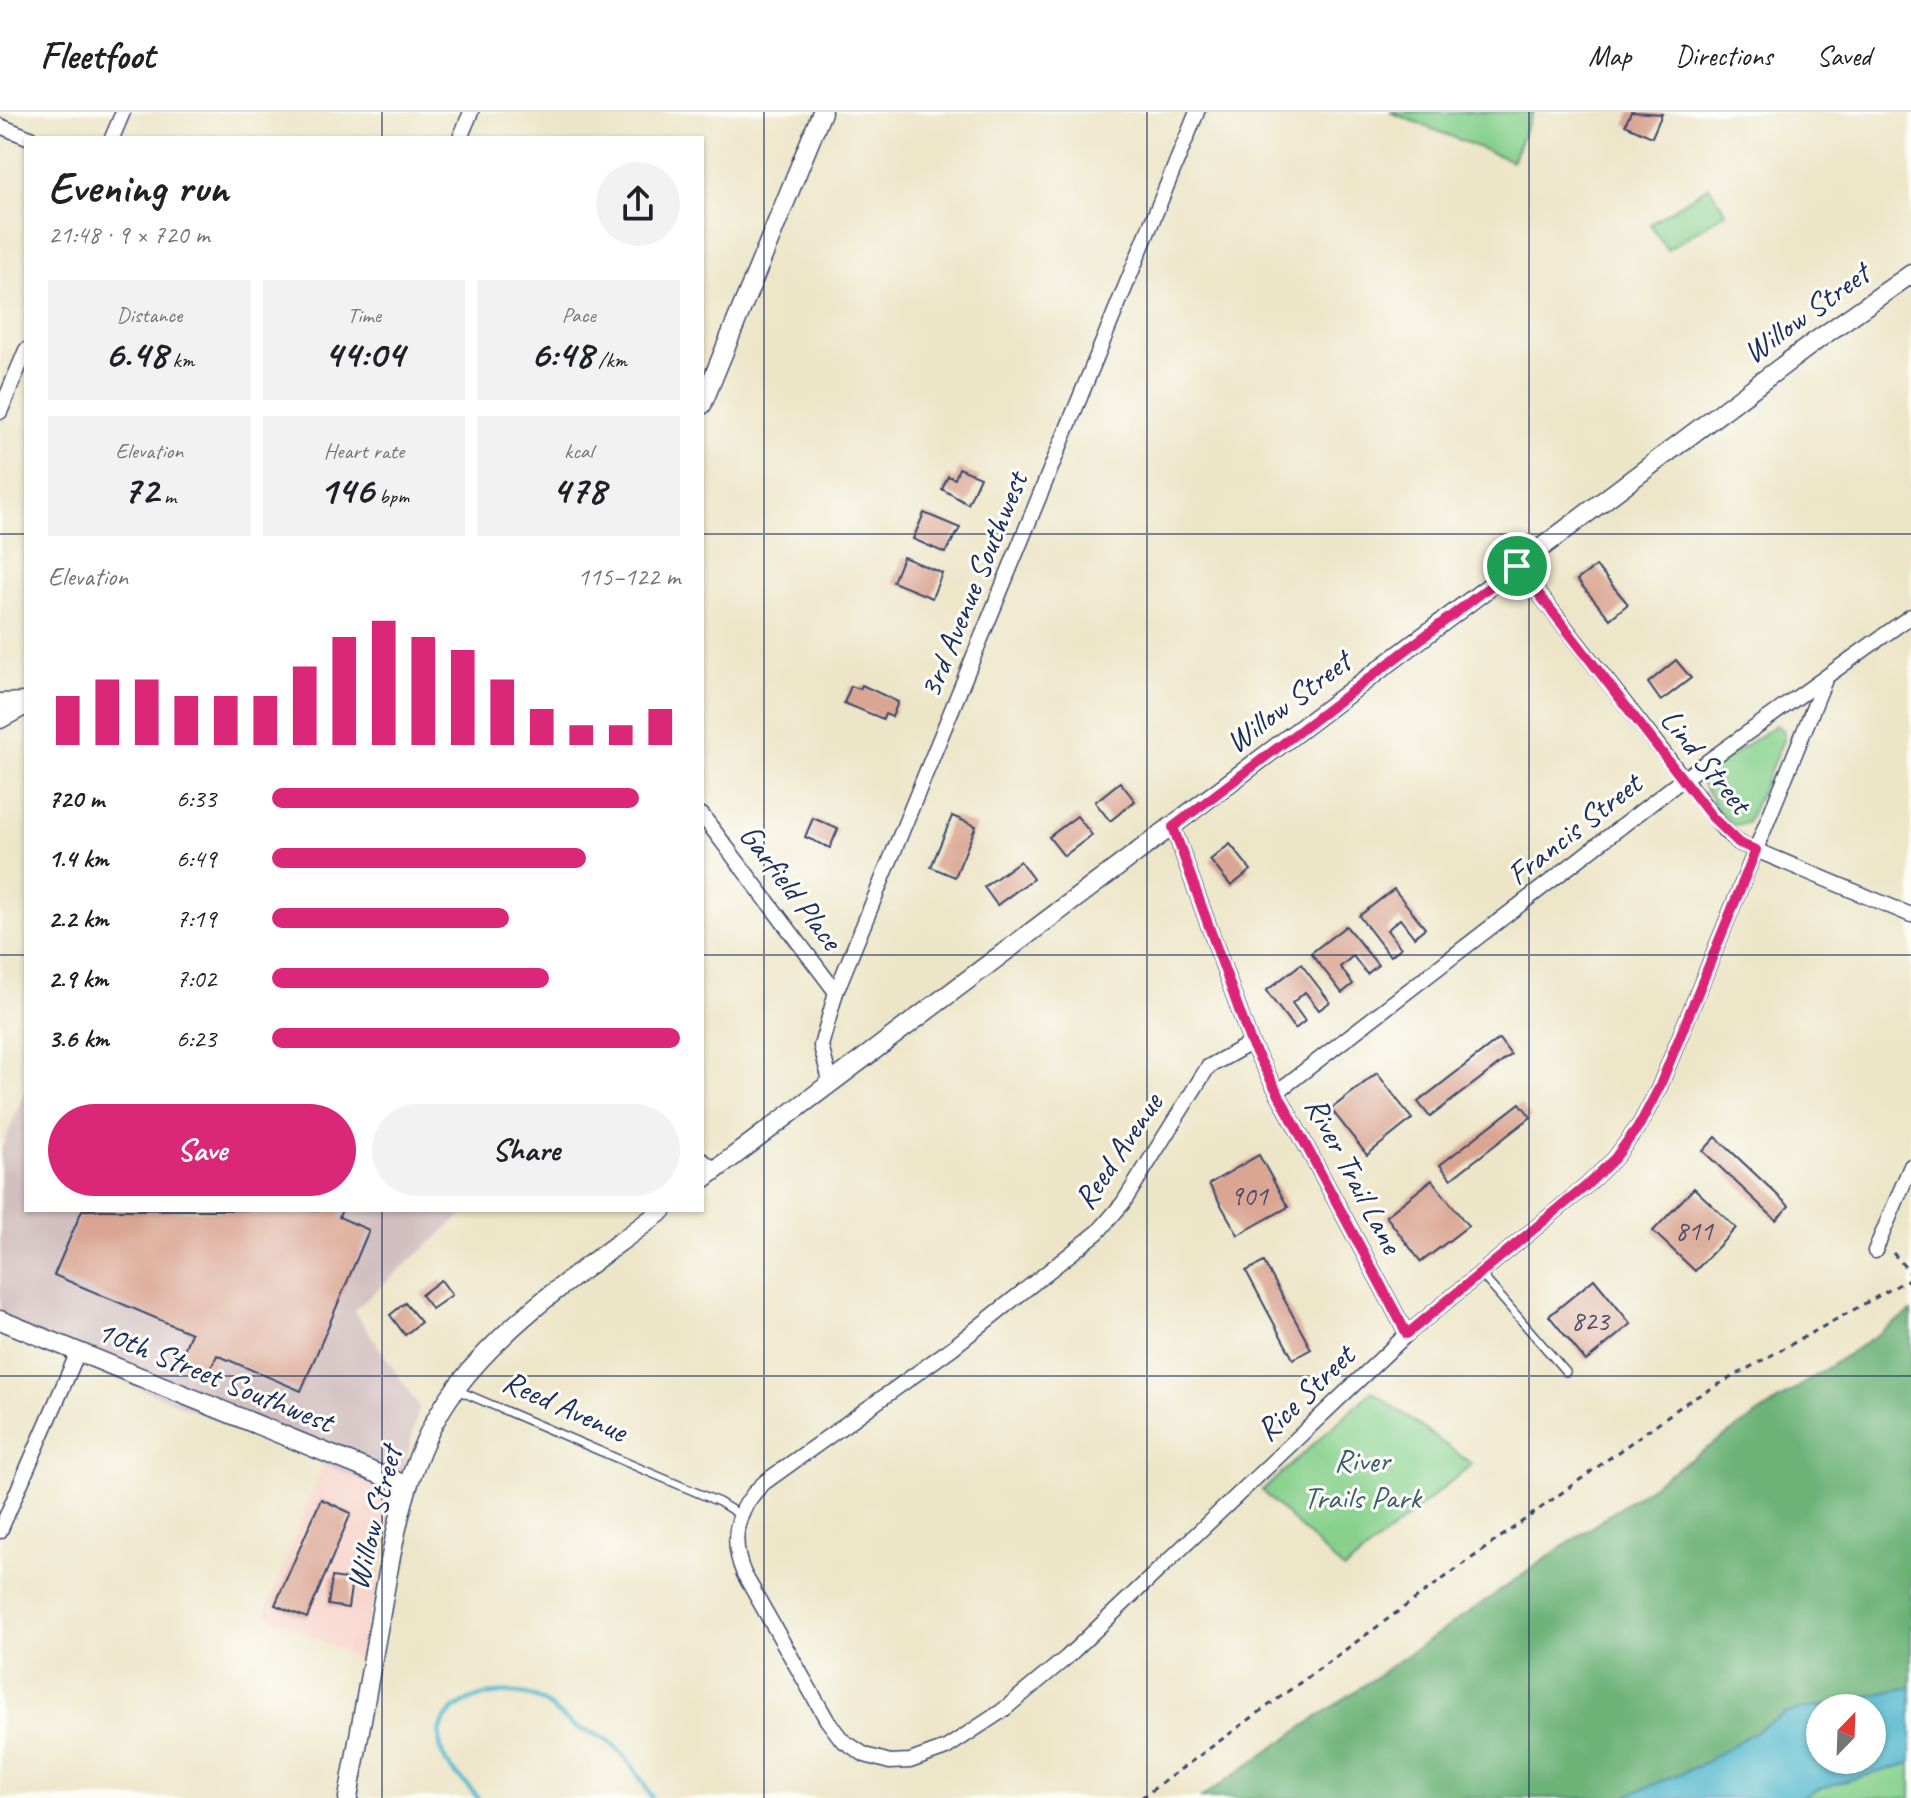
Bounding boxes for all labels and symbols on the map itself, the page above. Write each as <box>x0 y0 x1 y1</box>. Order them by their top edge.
street label: Willow Street <box>1735 251 1881 373</box>
street label: 3rd Avenue Southwest <box>909 463 1038 704</box>
pin <box>1483 532 1551 600</box>
street label: Willow Street <box>1217 639 1362 762</box>
street label: Lind Street <box>1651 700 1763 825</box>
street label: Francis Street <box>1498 762 1652 894</box>
street label: Garfield Place <box>730 816 853 960</box>
street label: Reed Avenue <box>1064 1083 1173 1217</box>
street label: River Trail Lane <box>1296 1090 1414 1262</box>
house number: 901 <box>1230 1178 1269 1213</box>
house number: 811 <box>1675 1213 1714 1248</box>
house number: 823 <box>1571 1303 1611 1338</box>
street label: 10th Street Southwest <box>91 1310 342 1443</box>
street label: Rice Street <box>1247 1334 1365 1450</box>
street label: Reed Avenue <box>497 1360 636 1453</box>
street label: Willow Street <box>336 1438 413 1594</box>
park label: River Trails Park <box>1303 1440 1423 1518</box>
north arrow <box>1806 1694 1886 1774</box>

